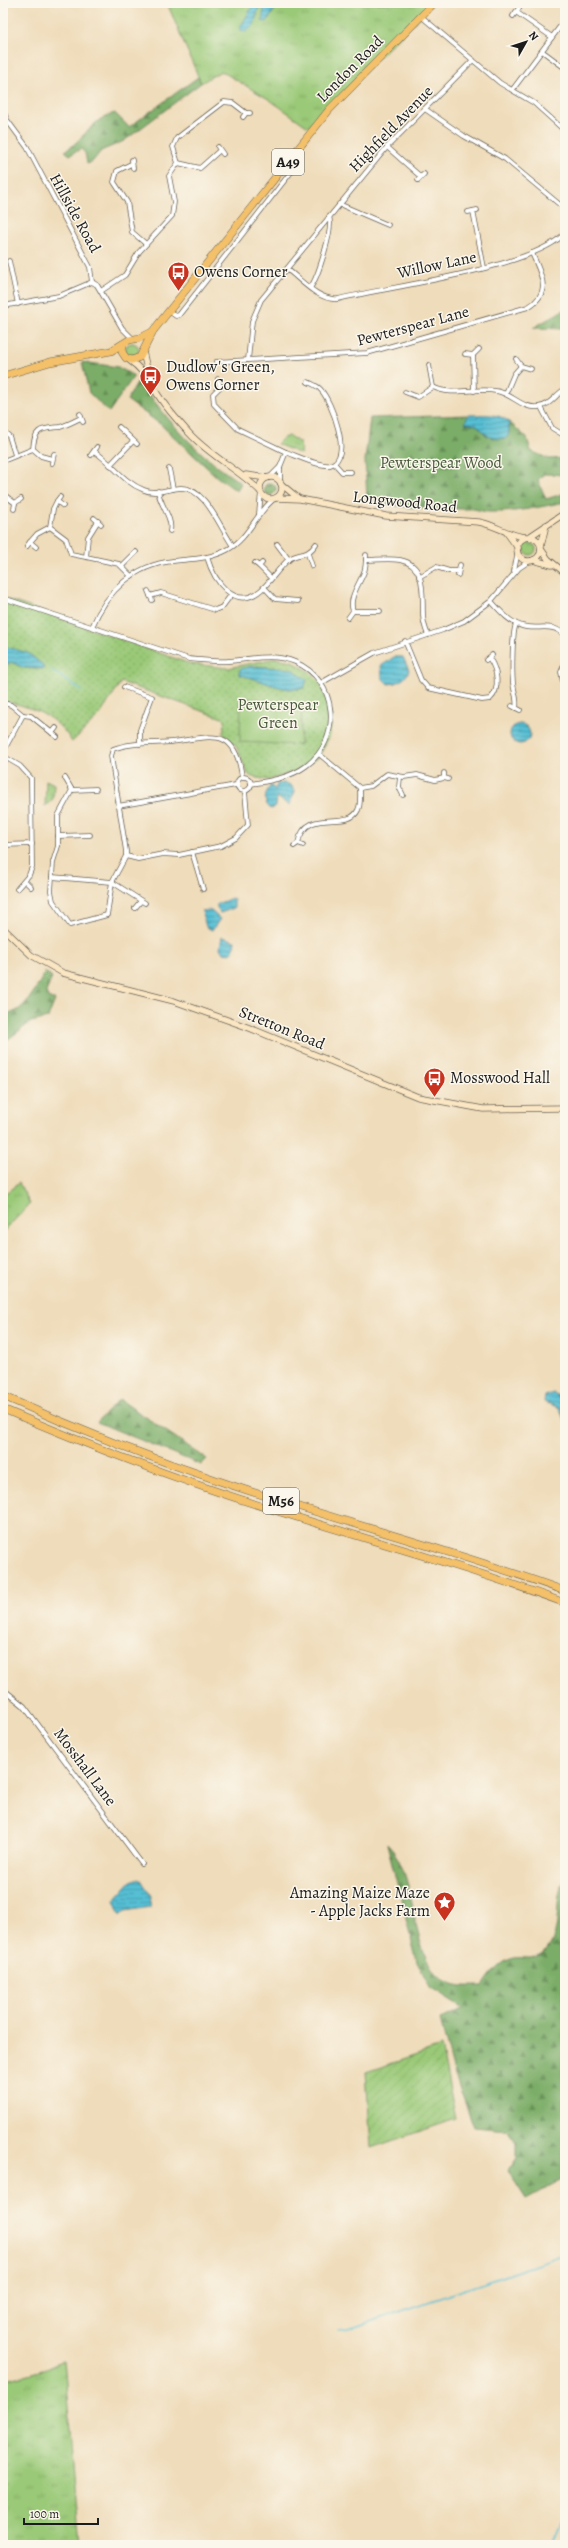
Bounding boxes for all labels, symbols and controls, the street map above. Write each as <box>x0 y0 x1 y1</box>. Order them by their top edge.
north arrow <box>506 22 546 62</box>
text: N <box>525 28 542 44</box>
street label: London Road <box>312 30 389 107</box>
street label: Highfield Avenue <box>344 81 438 177</box>
road number: A49 <box>272 149 304 175</box>
street label: Hillside Road <box>44 169 106 257</box>
street label: Willow Lane <box>394 246 479 284</box>
bus stop icon: Owens Corner <box>166 259 192 292</box>
place label: Owens Corner <box>194 261 288 283</box>
street label: Pewterspear Lane <box>354 300 472 352</box>
place label: Dudlow's Green, Owens Corner <box>166 356 275 396</box>
bus stop icon: Dudlow's Green, Owens Corner <box>138 363 164 396</box>
park label: Pewterspear Wood <box>380 452 502 474</box>
street label: Longwood Road <box>352 486 459 518</box>
park label: Pewterspear Green <box>238 694 318 734</box>
street label: Stretton Road <box>236 1001 329 1055</box>
bus stop icon: Mosswood Hall <box>422 1065 448 1098</box>
place label: Mosswood Hall <box>450 1067 550 1089</box>
road number: M56 <box>263 1488 299 1514</box>
street label: Mosshall Lane <box>48 1723 122 1811</box>
place label: Amazing Maize Maze - Apple Jacks Farm <box>289 1882 430 1922</box>
place icon: Amazing Maize Maze - Apple Jacks Farm <box>432 1889 458 1922</box>
scale bar <box>24 2500 98 2526</box>
text: 100 m <box>30 2506 59 2522</box>

